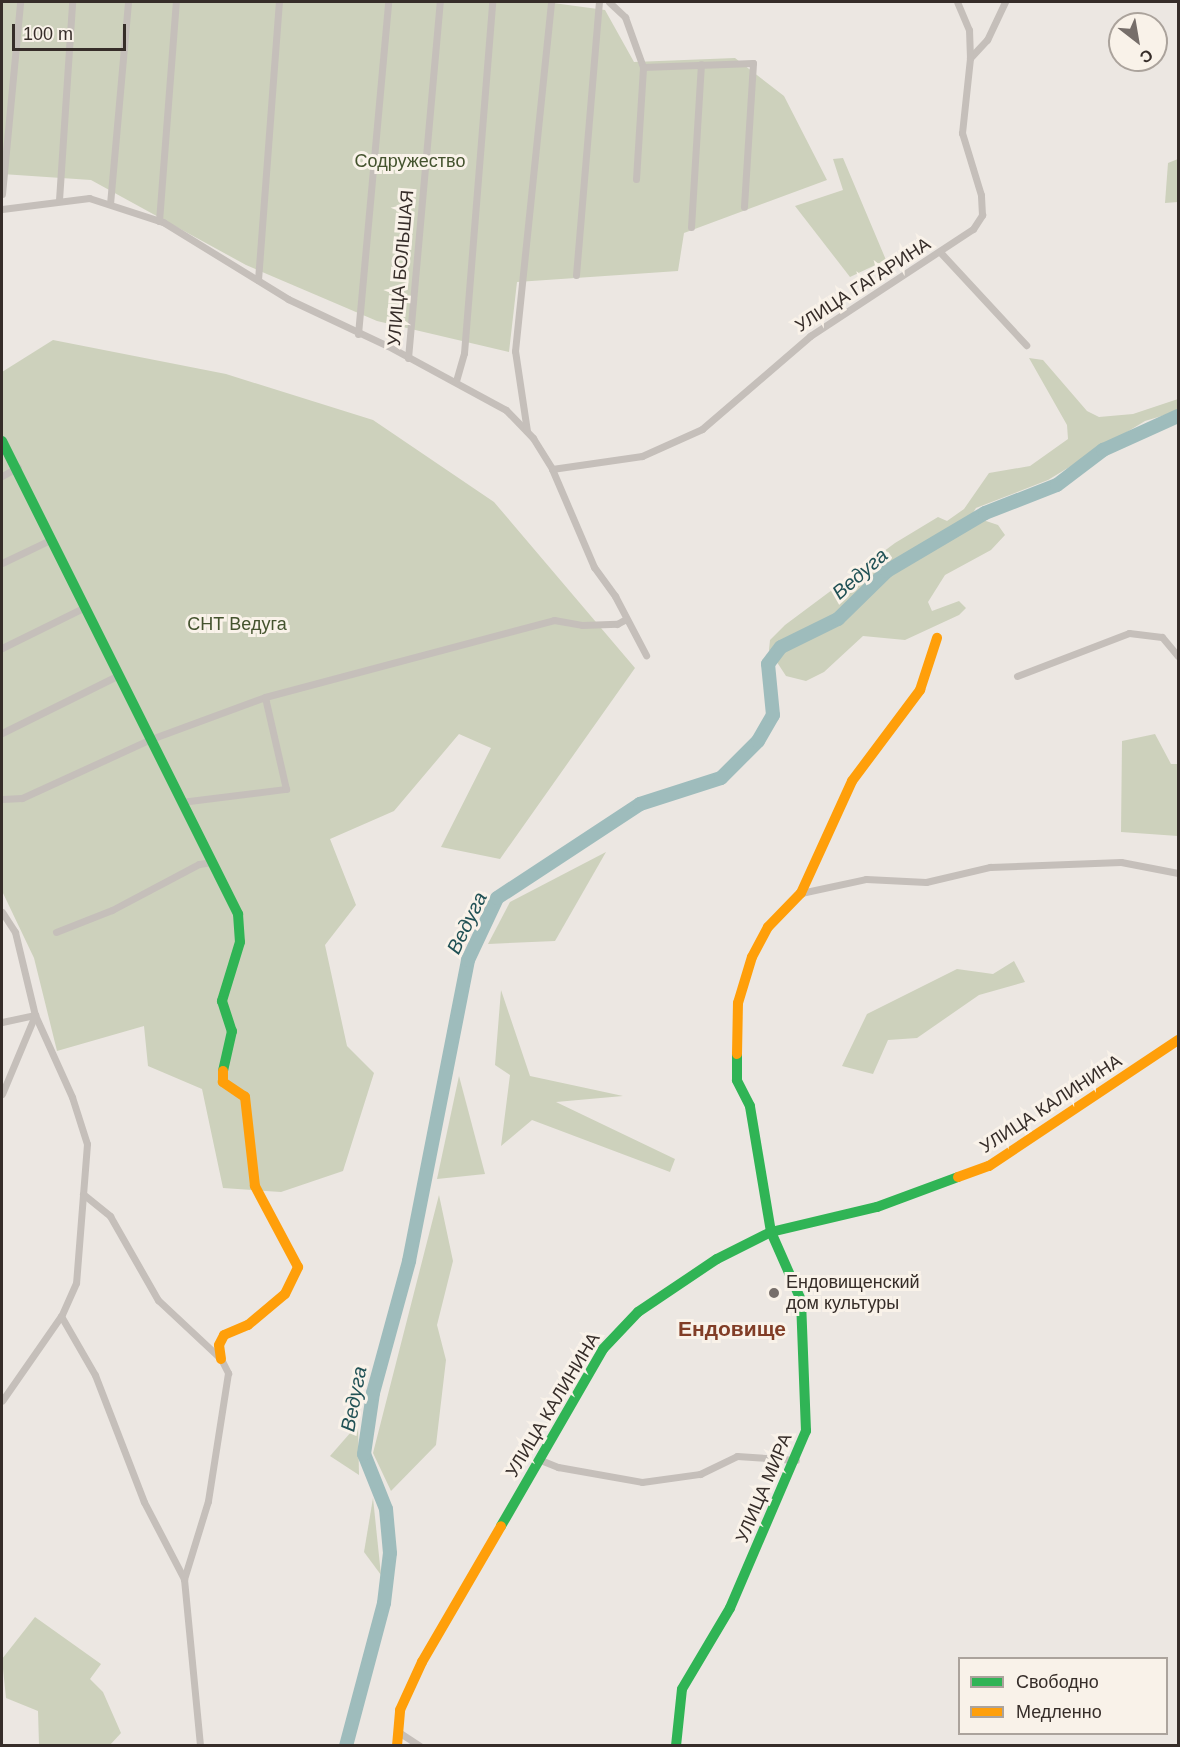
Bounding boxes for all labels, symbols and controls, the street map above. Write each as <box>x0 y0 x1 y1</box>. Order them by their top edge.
scale bar <box>15 12 129 50</box>
north arrow <box>1108 12 1168 72</box>
text: 100 m <box>23 24 73 44</box>
text: С <box>1137 46 1156 66</box>
park label: Содружество <box>355 150 465 172</box>
street label: УЛИЦА БОЛЬШАЯ <box>383 189 419 347</box>
street label: УЛИЦА ГАГАРИНА <box>791 233 935 337</box>
water label: Ведуга <box>827 543 893 605</box>
park label: СНТ Ведуга <box>187 613 287 635</box>
water label: Ведуга <box>442 888 492 958</box>
street label: УЛИЦА КАЛИНИНА <box>976 1050 1126 1158</box>
place label: Ендовищенский дом культуры <box>786 1272 920 1314</box>
marker: Ендовищенский дом культуры <box>767 1286 781 1300</box>
district label: Ендовище <box>678 1316 786 1342</box>
street label: УЛИЦА КАЛИНИНА <box>501 1329 605 1481</box>
water label: Ведуга <box>336 1364 372 1434</box>
street label: УЛИЦА МИРА <box>731 1430 797 1546</box>
legend <box>958 1657 1168 1735</box>
text: Свободно <box>1016 1672 1099 1692</box>
text: Медленно <box>1016 1702 1102 1722</box>

